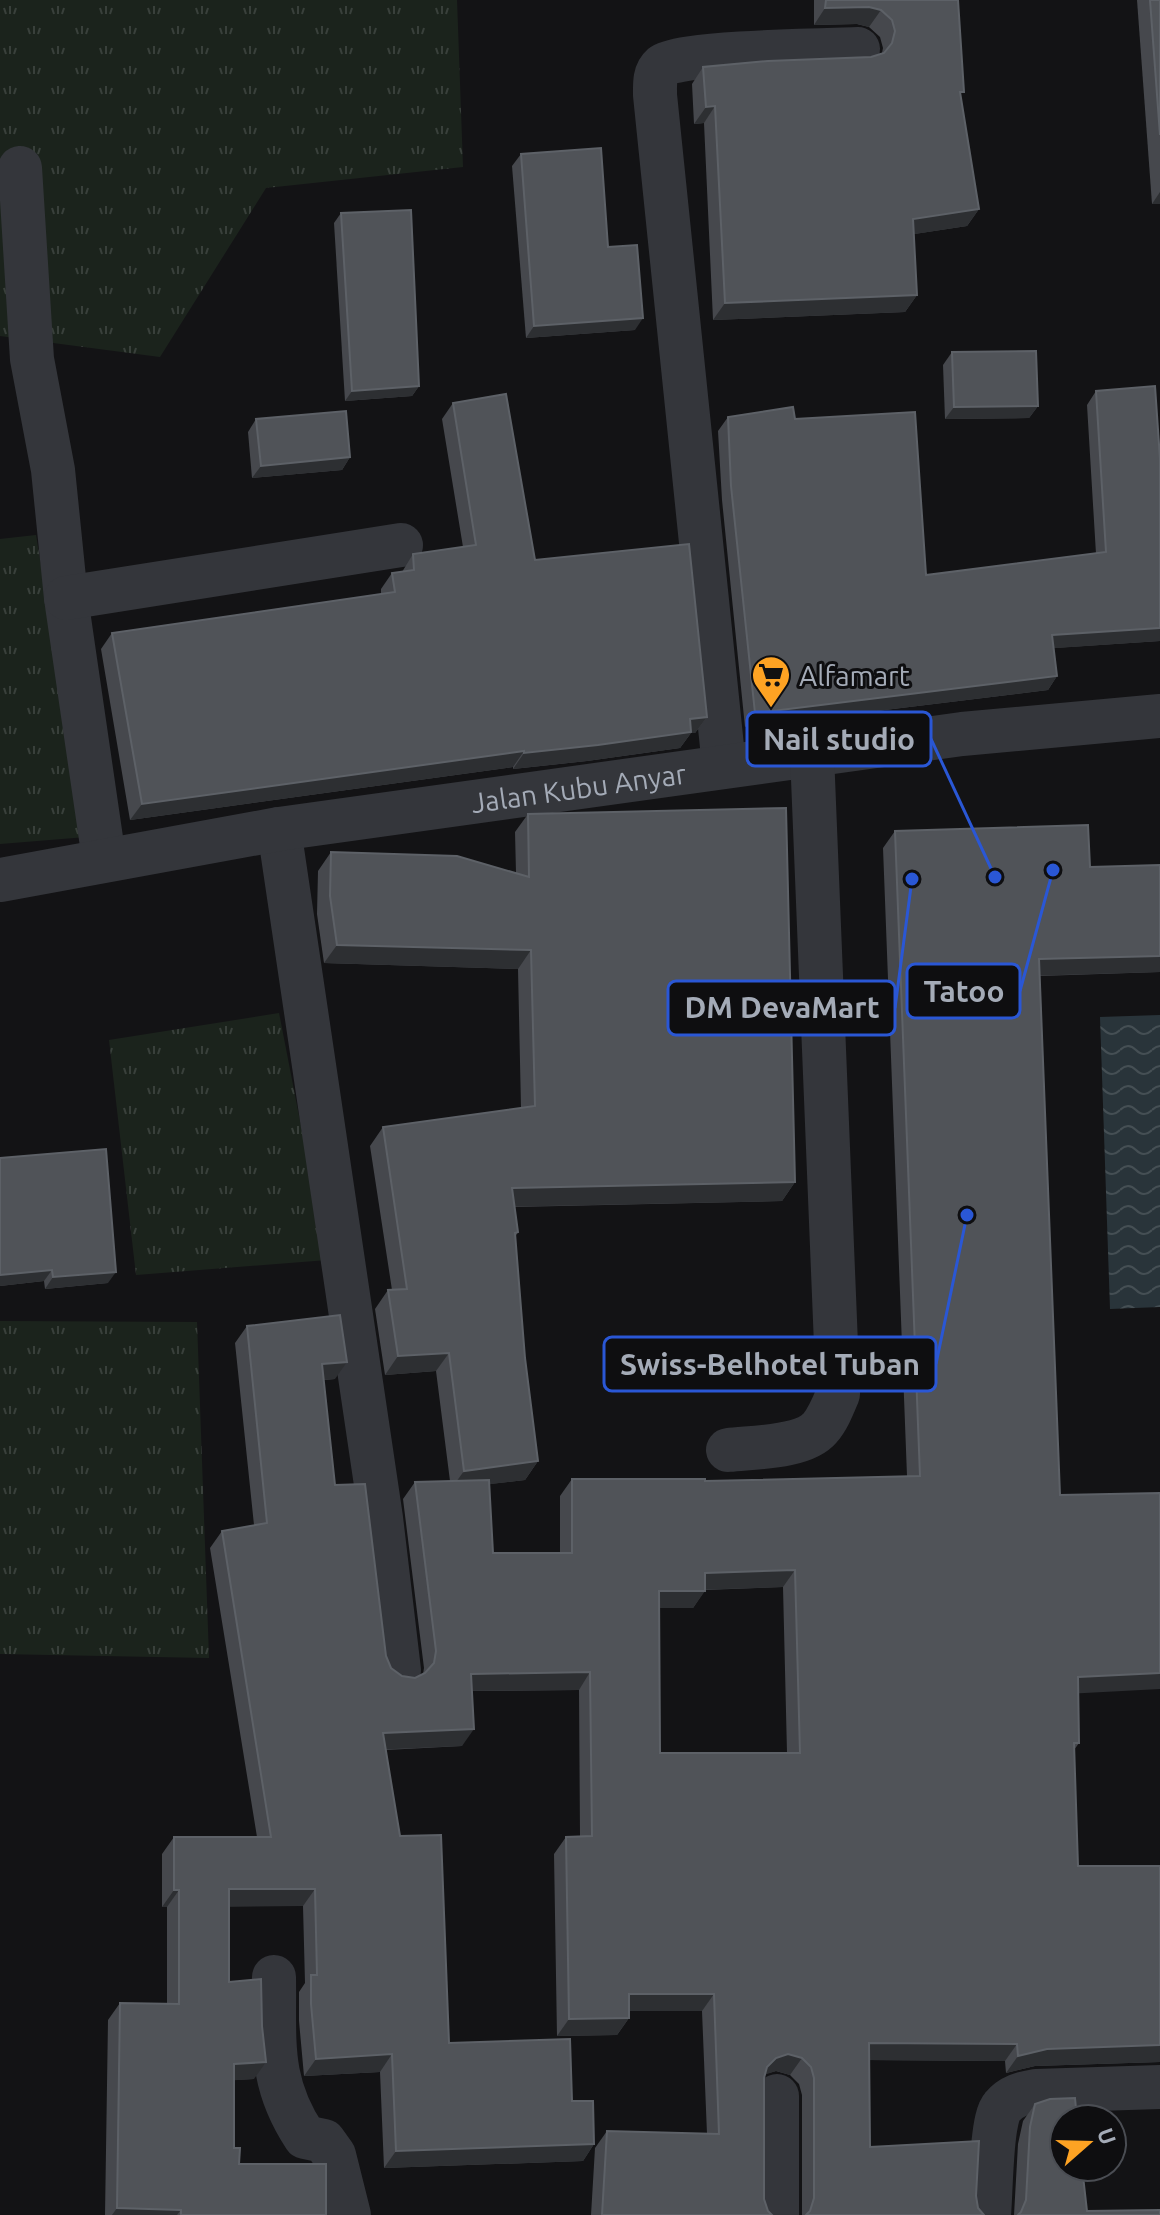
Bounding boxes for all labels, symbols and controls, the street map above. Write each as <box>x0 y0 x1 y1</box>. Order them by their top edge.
supermarket icon: Alfamart <box>750 654 792 709</box>
place label: Alfamart <box>799 660 910 691</box>
callout: Nail studio <box>747 712 931 766</box>
text: Nail studio <box>763 722 915 756</box>
street label: Jalan Kubu Anyar <box>469 757 688 818</box>
callout: Tatoo <box>907 964 1020 1018</box>
text: Tatoo <box>924 974 1004 1008</box>
callout: DM DevaMart <box>668 981 895 1035</box>
text: DM DevaMart <box>684 990 880 1024</box>
callout: Swiss-Belhotel Tuban <box>604 1337 936 1391</box>
text: Swiss-Belhotel Tuban <box>620 1347 920 1381</box>
north arrow <box>1048 2103 1128 2183</box>
text: U <box>1093 2124 1122 2148</box>

